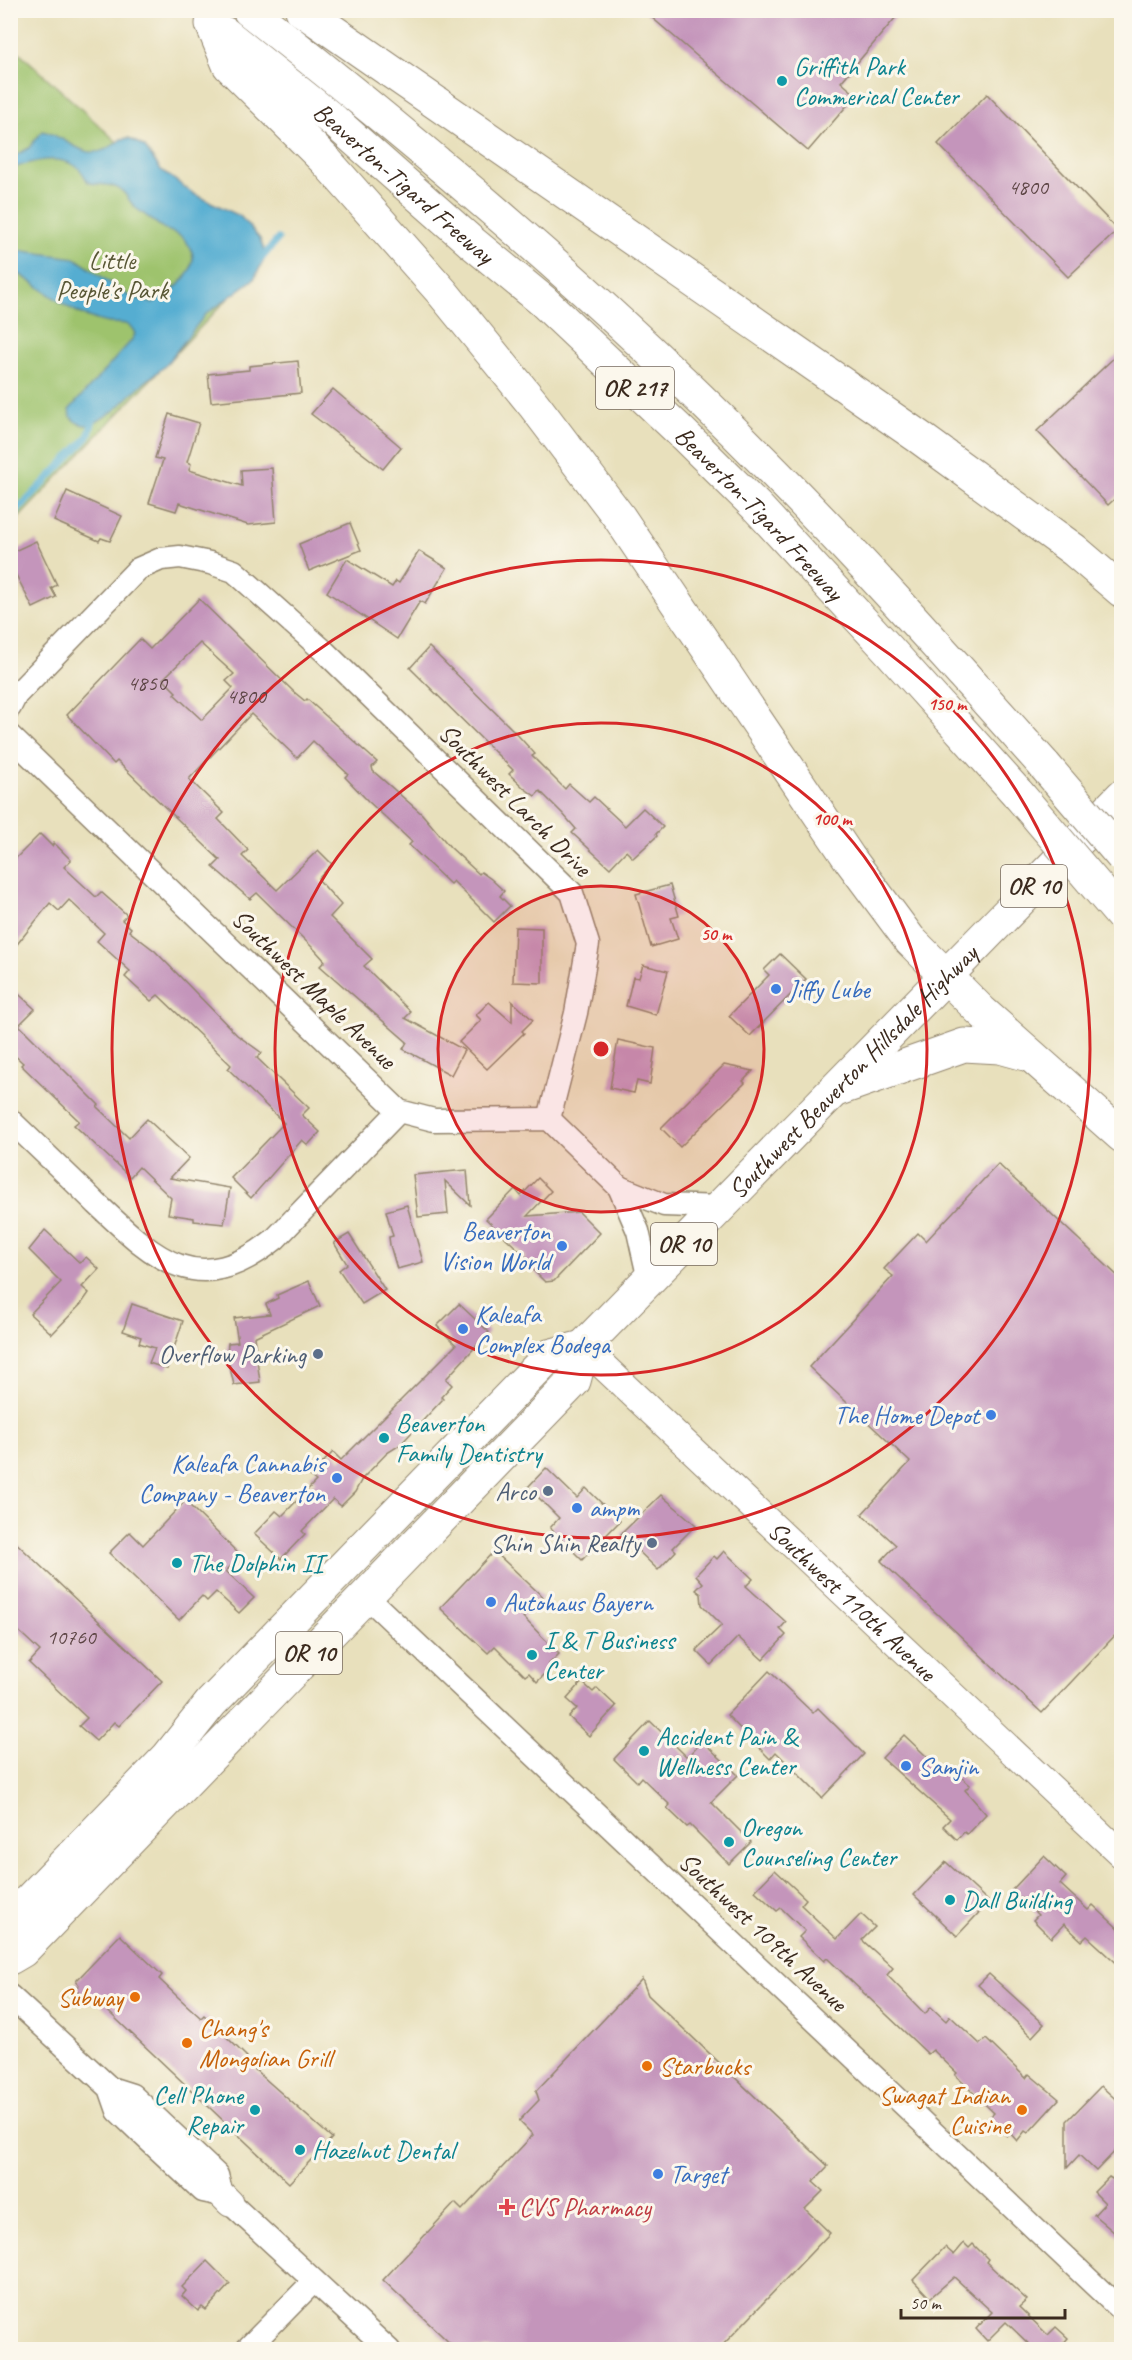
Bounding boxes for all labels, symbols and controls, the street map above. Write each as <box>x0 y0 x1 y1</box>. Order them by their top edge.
place label: Griffith Park Commerical Center <box>794 50 960 113</box>
marker: Griffith Park Commerical Center <box>775 74 789 88</box>
street label: Beaverton-Tigard Freeway <box>307 95 503 272</box>
house number: 4800 <box>1008 173 1050 201</box>
park label: Little People's Park <box>56 244 170 307</box>
road number: OR 217 <box>596 367 674 409</box>
street label: Beaverton-Tigard Freeway <box>668 419 853 609</box>
house number: 4850 <box>127 669 169 697</box>
house number: 4800 <box>226 682 268 710</box>
text: 150 m <box>928 693 968 715</box>
street label: Southwest Larch Drive <box>432 717 600 885</box>
text: 100 m <box>813 808 853 830</box>
road number: OR 10 <box>1001 865 1067 907</box>
street label: Southwest Maple Avenue <box>225 902 404 1077</box>
text: 50 m <box>701 923 733 945</box>
street label: Southwest Beaverton Hillsdale Highway <box>721 936 986 1206</box>
place label: Jiffy Lube <box>786 973 871 1006</box>
marker: Jiffy Lube <box>769 982 783 996</box>
centre of rings <box>591 1039 611 1059</box>
place label: Beaverton Vision World <box>440 1215 554 1278</box>
road number: OR 10 <box>651 1223 717 1265</box>
marker: Beaverton Vision World <box>555 1239 569 1253</box>
place label: Kaleafa Complex Bodega <box>475 1298 611 1361</box>
marker: Kaleafa Complex Bodega <box>456 1322 470 1336</box>
place label: Overflow Parking <box>159 1338 308 1371</box>
marker: Overflow Parking <box>311 1347 325 1361</box>
place label: The Home Depot <box>834 1399 981 1432</box>
place label: Beaverton Family Dentistry <box>396 1407 544 1470</box>
marker: The Home Depot <box>984 1408 998 1422</box>
marker: Beaverton Family Dentistry <box>377 1431 391 1445</box>
place label: Kaleafa Cannabis Company - Beaverton <box>139 1447 327 1510</box>
marker: Kaleafa Cannabis Company - Beaverton <box>330 1471 344 1485</box>
place label: Arco <box>496 1475 538 1508</box>
marker: Arco <box>541 1484 555 1498</box>
place label: ampm <box>589 1492 641 1525</box>
marker: ampm <box>570 1501 584 1515</box>
street label: Southwest 110th Avenue <box>761 1514 944 1689</box>
place label: Shin Shin Realty <box>490 1527 642 1560</box>
marker: Shin Shin Realty <box>645 1536 659 1550</box>
place label: The Dolphin II <box>189 1547 329 1580</box>
marker: The Dolphin II <box>170 1556 184 1570</box>
place label: Autohaus Bayern <box>503 1586 654 1619</box>
marker: Autohaus Bayern <box>484 1595 498 1609</box>
house number: 10760 <box>46 1623 98 1651</box>
place label: I & T Business Center <box>544 1624 677 1687</box>
road number: OR 10 <box>276 1632 342 1674</box>
marker: I & T Business Center <box>525 1648 539 1662</box>
place label: Accident Pain & Wellness Center <box>656 1720 800 1783</box>
marker: Accident Pain & Wellness Center <box>637 1744 651 1758</box>
place label: Samjin <box>918 1750 979 1783</box>
marker: Samjin <box>899 1759 913 1773</box>
place label: Oregon Counseling Center <box>741 1811 898 1874</box>
marker: Oregon Counseling Center <box>722 1835 736 1849</box>
street label: Southwest 109th Avenue <box>672 1845 855 2020</box>
place label: Dall Building <box>962 1884 1073 1917</box>
marker: Dall Building <box>943 1893 957 1907</box>
place label: Subway <box>57 1981 125 2014</box>
marker: Subway <box>128 1990 142 2004</box>
place label: Chang's Mongolian Grill <box>199 2012 336 2075</box>
marker: Chang's Mongolian Grill <box>180 2036 194 2050</box>
place label: Starbucks <box>659 2050 752 2083</box>
marker: Starbucks <box>640 2059 654 2073</box>
place label: Cell Phone Repair <box>154 2079 245 2142</box>
place label: Swagat Indian Cuisine <box>879 2079 1013 2142</box>
marker: Cell Phone Repair <box>248 2103 262 2117</box>
marker: Swagat Indian Cuisine <box>1015 2103 1029 2117</box>
place label: Hazelnut Dental <box>312 2134 459 2167</box>
marker: Hazelnut Dental <box>293 2143 307 2157</box>
place label: Target <box>670 2158 730 2191</box>
marker: Target <box>651 2167 665 2181</box>
place label: CVS Pharmacy <box>519 2191 653 2224</box>
marker: CVS Pharmacy <box>500 2200 514 2214</box>
scale bar <box>901 2282 1064 2320</box>
text: 50 m <box>910 2292 943 2314</box>

